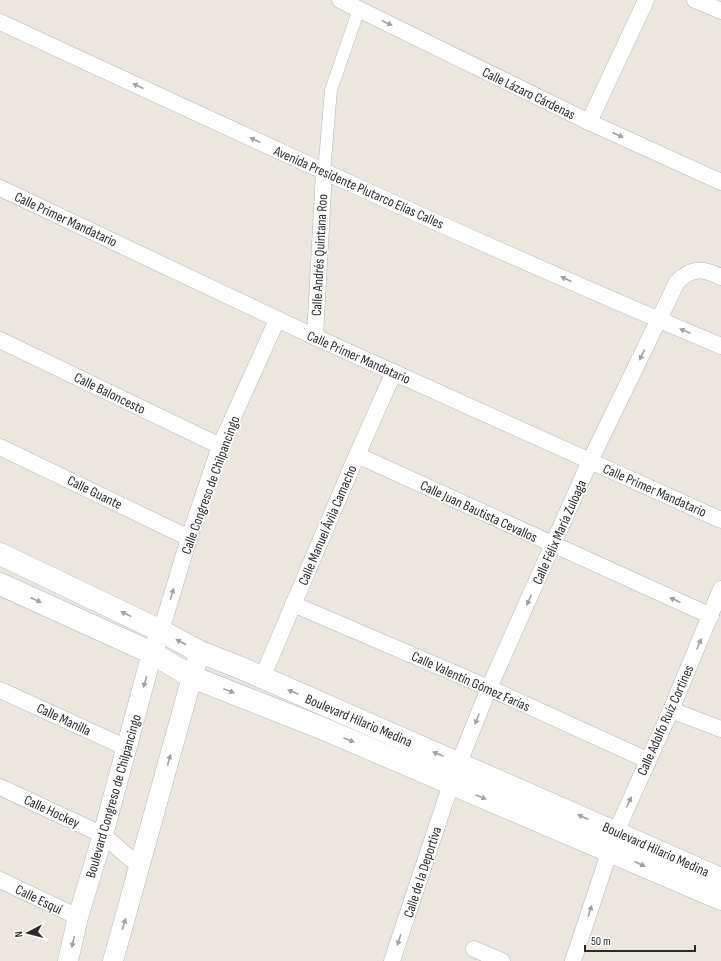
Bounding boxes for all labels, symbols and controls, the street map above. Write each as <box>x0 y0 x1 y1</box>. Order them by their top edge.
one-way arrow <box>382 20 393 26</box>
street label: Calle Lázaro Cárdenas <box>479 64 578 123</box>
one-way arrow <box>131 82 143 88</box>
one-way arrow <box>612 132 623 138</box>
one-way arrow <box>250 137 261 143</box>
street label: Avenida Presidente Plutarco Elías Calles <box>270 142 446 233</box>
street label: Calle Primer Mandatario <box>12 188 120 251</box>
street label: Calle Andrés Quintana Roo <box>308 193 331 317</box>
one-way arrow <box>560 276 571 282</box>
street label: Calle Primer Mandatario <box>304 327 413 388</box>
one-way arrow <box>679 328 691 334</box>
one-way arrow <box>639 349 645 361</box>
street label: Calle Baloncesto <box>71 369 148 418</box>
street label: Calle Congreso de Chilpancingo <box>178 414 243 557</box>
street label: Calle Primer Mandatario <box>600 460 709 521</box>
street label: Calle Manuel Ávila Camacho <box>294 462 361 588</box>
street label: Calle Guante <box>64 472 125 513</box>
street label: Calle Juan Bautista Cevallos <box>417 477 540 546</box>
street label: Calle Félix María Zuloaga <box>529 477 590 587</box>
one-way arrow <box>169 588 175 600</box>
one-way arrow <box>526 594 532 606</box>
one-way arrow <box>30 597 41 603</box>
one-way arrow <box>670 597 681 603</box>
one-way arrow <box>120 611 131 617</box>
one-way arrow <box>175 639 186 645</box>
one-way arrow <box>696 639 702 650</box>
street label: Calle Valentín Gómez Farías <box>409 648 533 715</box>
street label: Calle Adolfo Ruíz Cortines <box>633 662 697 778</box>
one-way arrow <box>142 676 148 688</box>
one-way arrow <box>287 688 299 694</box>
one-way arrow <box>223 689 235 695</box>
street label: Boulevard Hilario Medina <box>303 690 415 751</box>
street label: Calle Manilla <box>34 700 94 739</box>
street label: Boulevard Congreso de Chilpancingo <box>82 712 145 880</box>
one-way arrow <box>473 714 479 726</box>
one-way arrow <box>344 737 355 743</box>
one-way arrow <box>433 751 444 757</box>
one-way arrow <box>166 754 172 766</box>
street label: Calle Hockey <box>21 791 83 832</box>
one-way arrow <box>476 794 488 800</box>
one-way arrow <box>626 796 632 807</box>
one-way arrow <box>577 814 589 820</box>
street label: Boulevard Hilario Medina <box>600 818 712 881</box>
street label: Calle de la Deportiva <box>400 824 445 920</box>
one-way arrow <box>634 861 645 867</box>
street label: Calle Esquí <box>13 881 65 918</box>
one-way arrow <box>587 904 593 916</box>
north arrow <box>8 913 48 953</box>
one-way arrow <box>121 917 127 930</box>
scale bar <box>585 927 695 953</box>
text: N <box>12 930 25 938</box>
text: 50 m <box>591 934 611 949</box>
one-way arrow <box>396 935 402 947</box>
one-way arrow <box>69 936 75 948</box>

